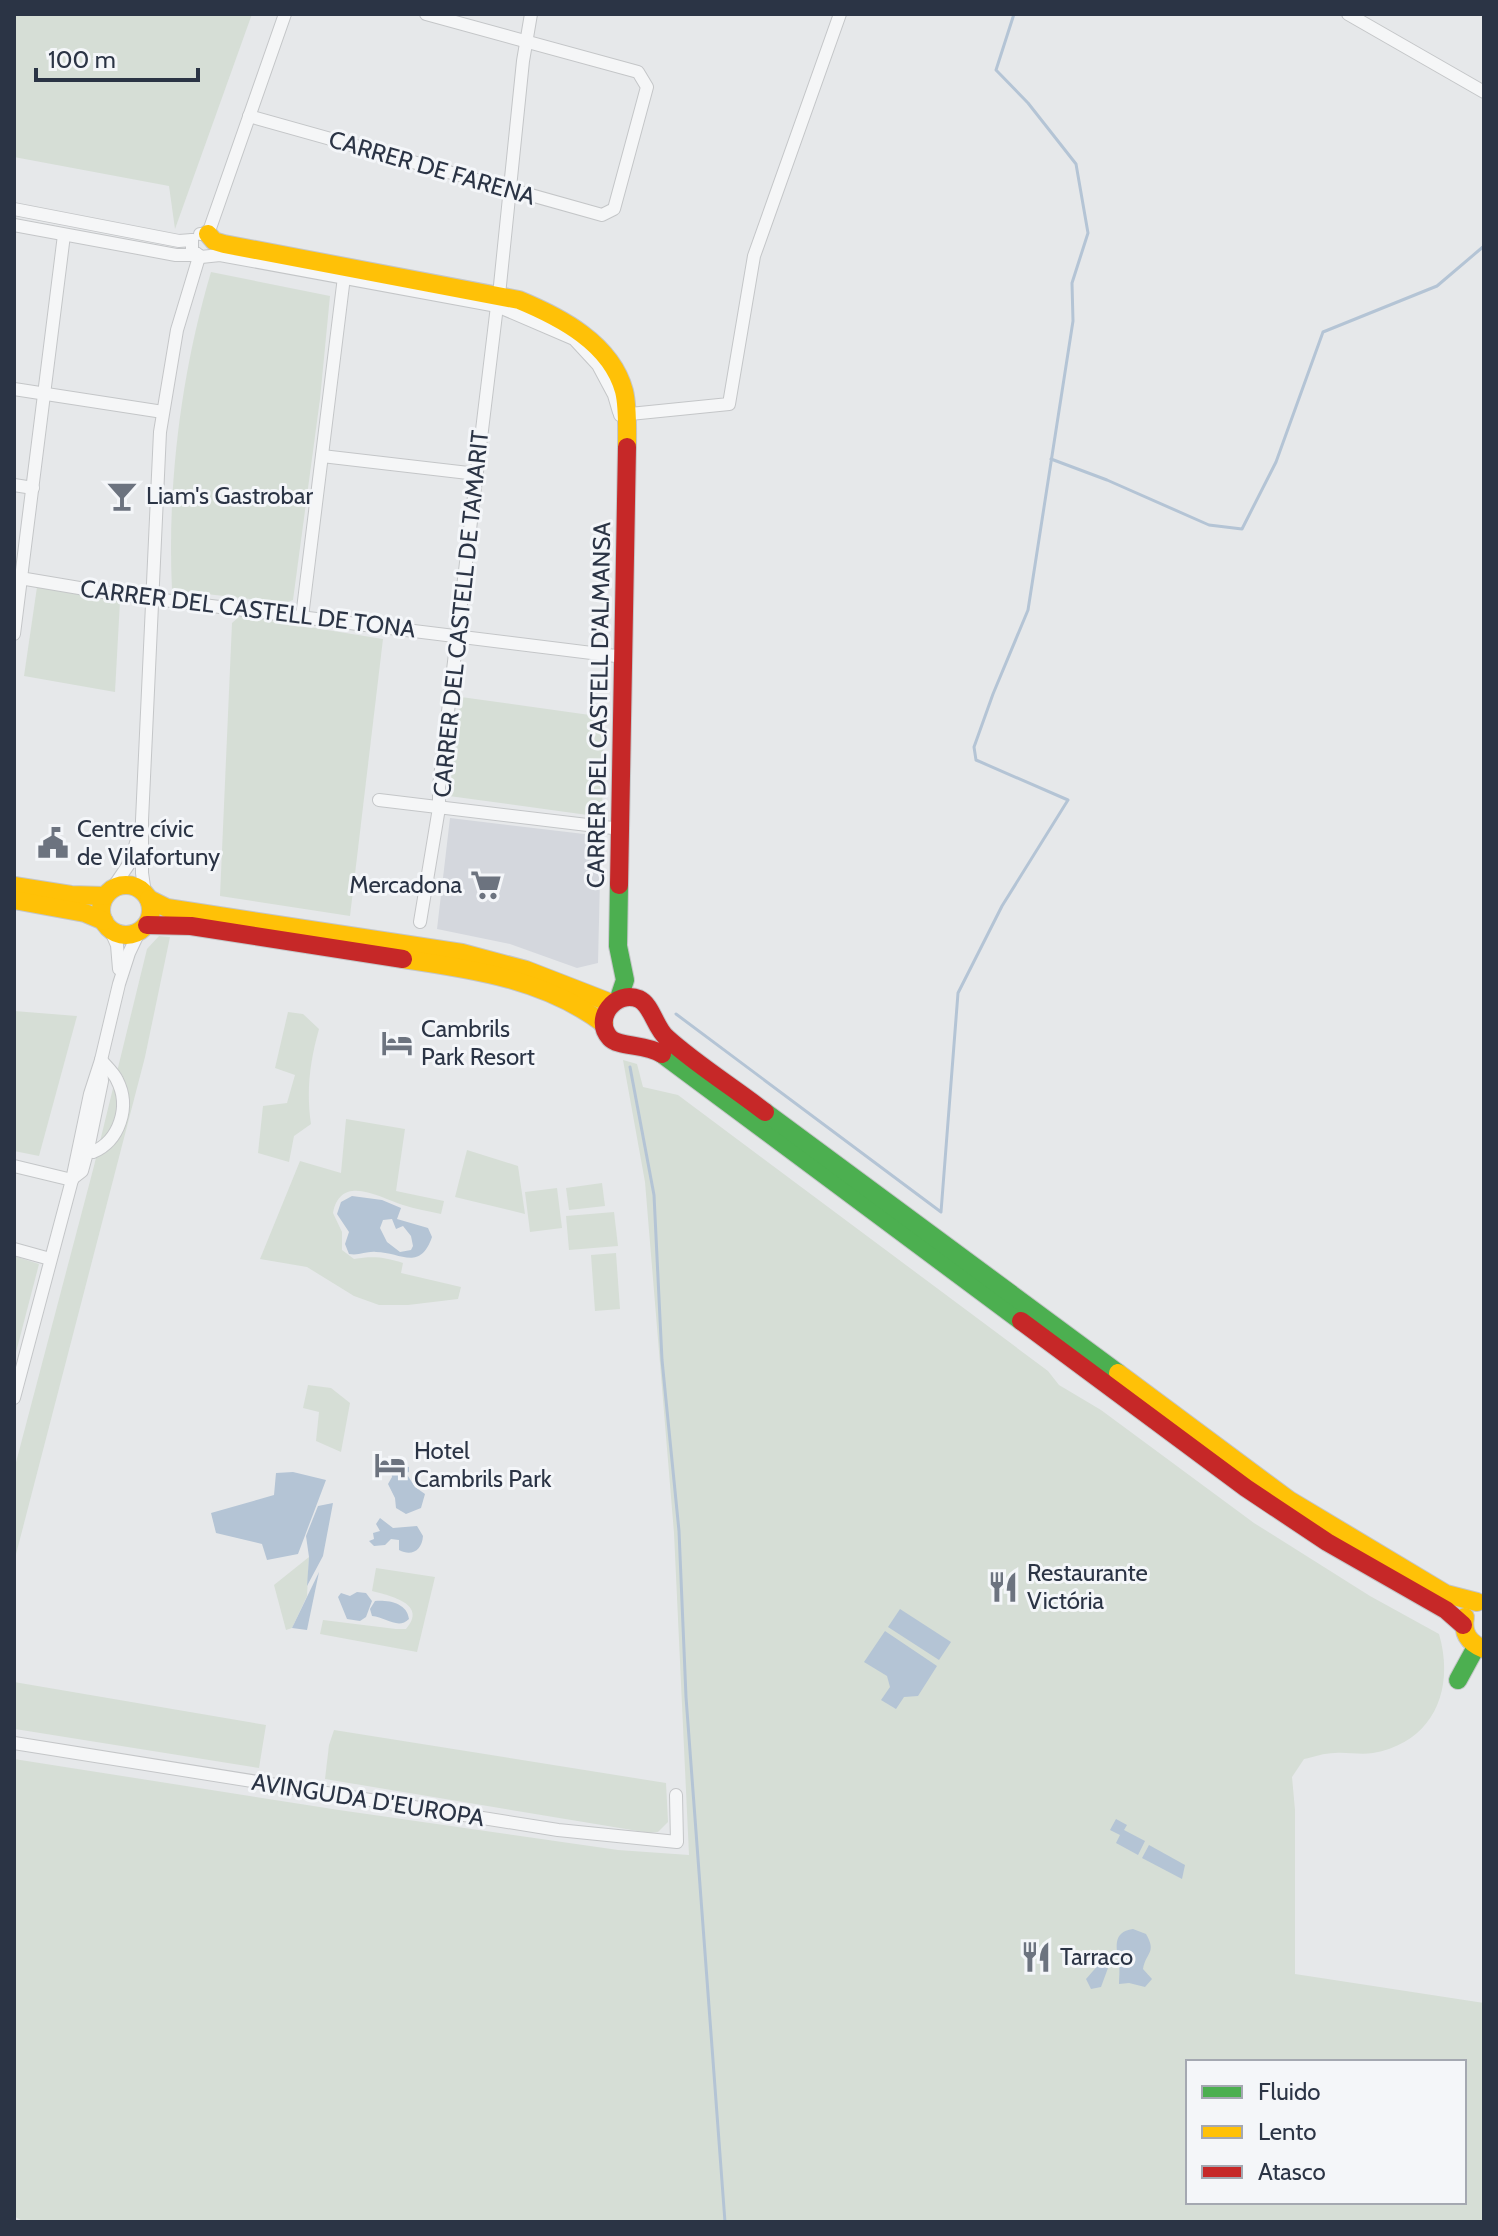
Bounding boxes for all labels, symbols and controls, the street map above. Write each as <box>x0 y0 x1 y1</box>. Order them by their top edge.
scale bar <box>36 32 198 82</box>
text: 100 m <box>48 45 116 74</box>
street label: CARRER DE FARENA <box>326 124 539 211</box>
street label: CARRER DEL CASTELL DE TAMARIT <box>427 429 494 799</box>
bar icon: Liam's Gastrobar <box>105 479 139 513</box>
place label: Liam's Gastrobar <box>146 481 313 510</box>
street label: CARRER DEL CASTELL D'ALMANSA <box>581 521 616 888</box>
street label: CARRER DEL CASTELL DE TONA <box>79 574 418 643</box>
place label: Centre cívic de Vilafortuny <box>77 814 220 871</box>
public building icon: Centre cívic de Vilafortuny <box>36 826 70 860</box>
supermarket icon: Mercadona <box>469 868 503 902</box>
place label: Mercadona <box>349 870 462 899</box>
place label: Cambrils Park Resort <box>421 1014 535 1071</box>
hotel icon: Cambrils Park Resort <box>380 1026 414 1060</box>
place label: Hotel Cambrils Park <box>414 1436 552 1493</box>
hotel icon: Hotel Cambrils Park <box>373 1448 407 1482</box>
place label: Restaurante Victória <box>1027 1558 1148 1615</box>
restaurant icon: Restaurante Victória <box>986 1570 1020 1604</box>
street label: AVINGUDA D'EUROPA <box>250 1767 487 1832</box>
restaurant icon: Tarraco <box>1019 1940 1053 1974</box>
place label: Tarraco <box>1060 1942 1133 1971</box>
legend <box>1186 2060 1466 2204</box>
text: Fluido <box>1258 2077 1320 2106</box>
text: Lento <box>1258 2117 1317 2146</box>
text: Atasco <box>1258 2157 1326 2186</box>

